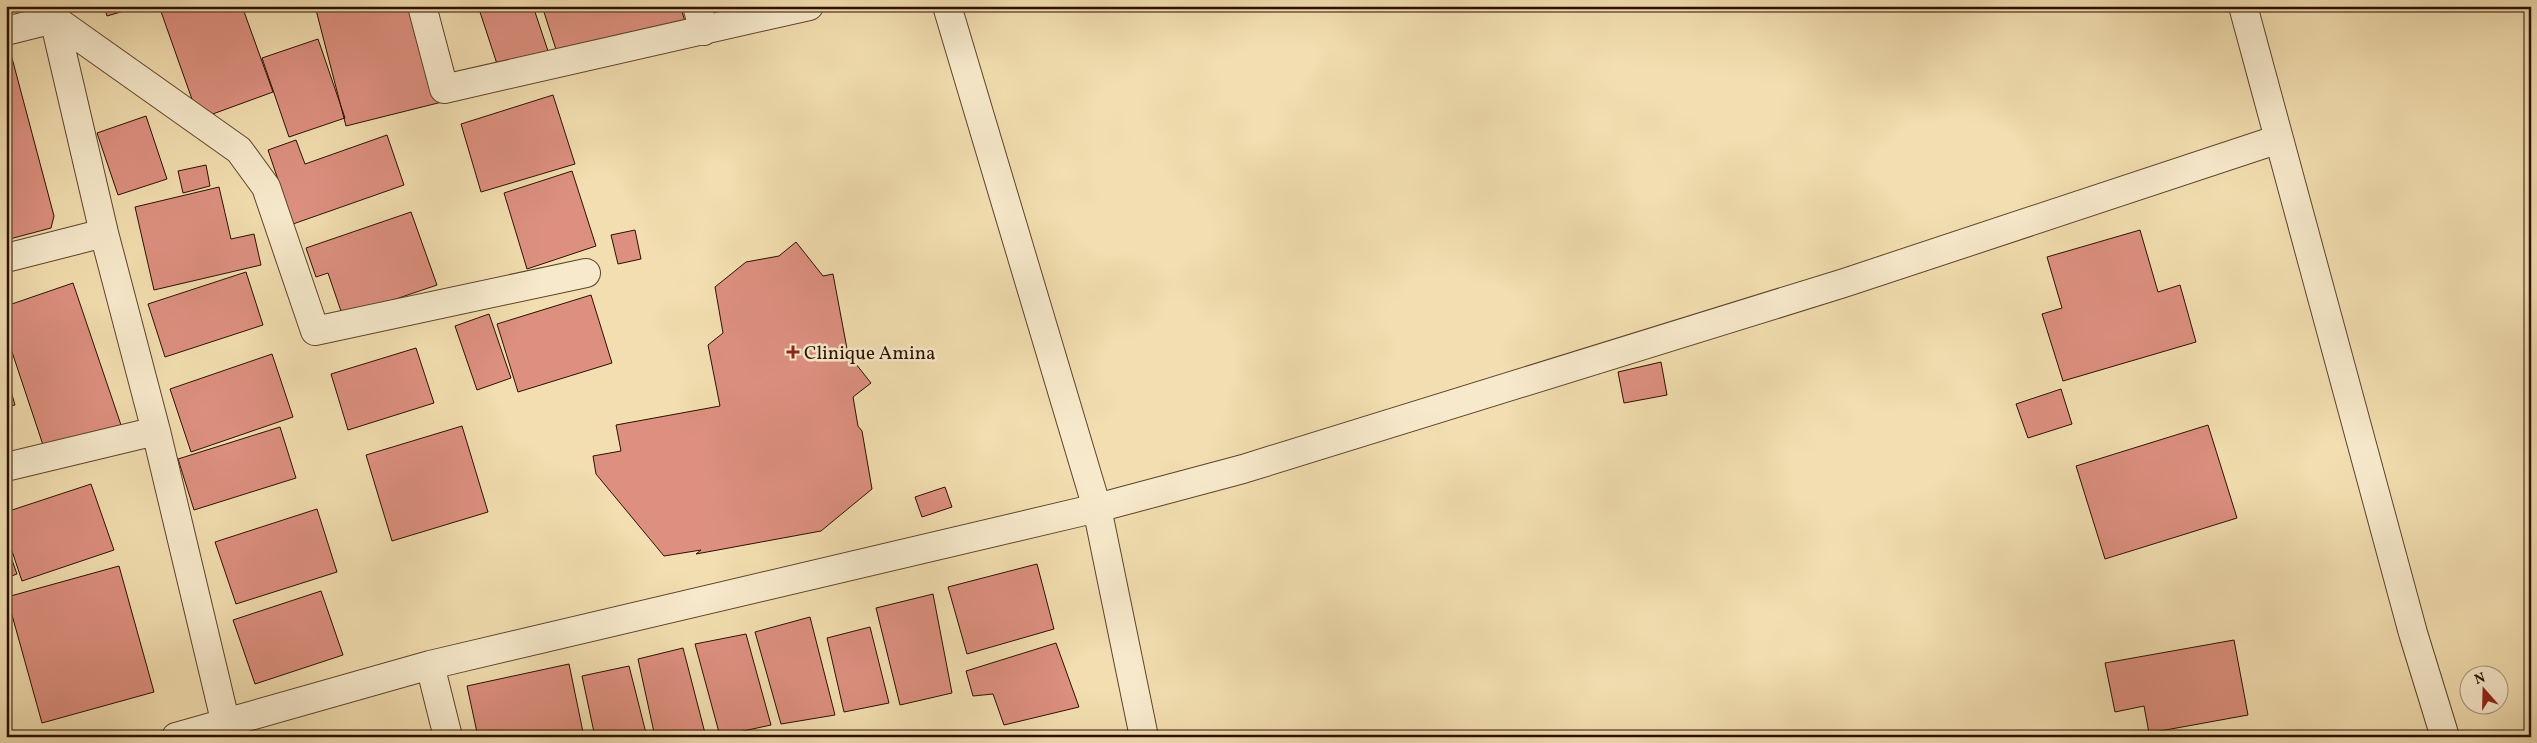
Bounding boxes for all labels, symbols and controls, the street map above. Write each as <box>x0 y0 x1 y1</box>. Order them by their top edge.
place label: Clinique Amina <box>804 341 935 367</box>
marker: Clinique Amina <box>786 345 800 359</box>
north arrow <box>2460 666 2510 716</box>
text: N <box>2472 669 2488 690</box>

